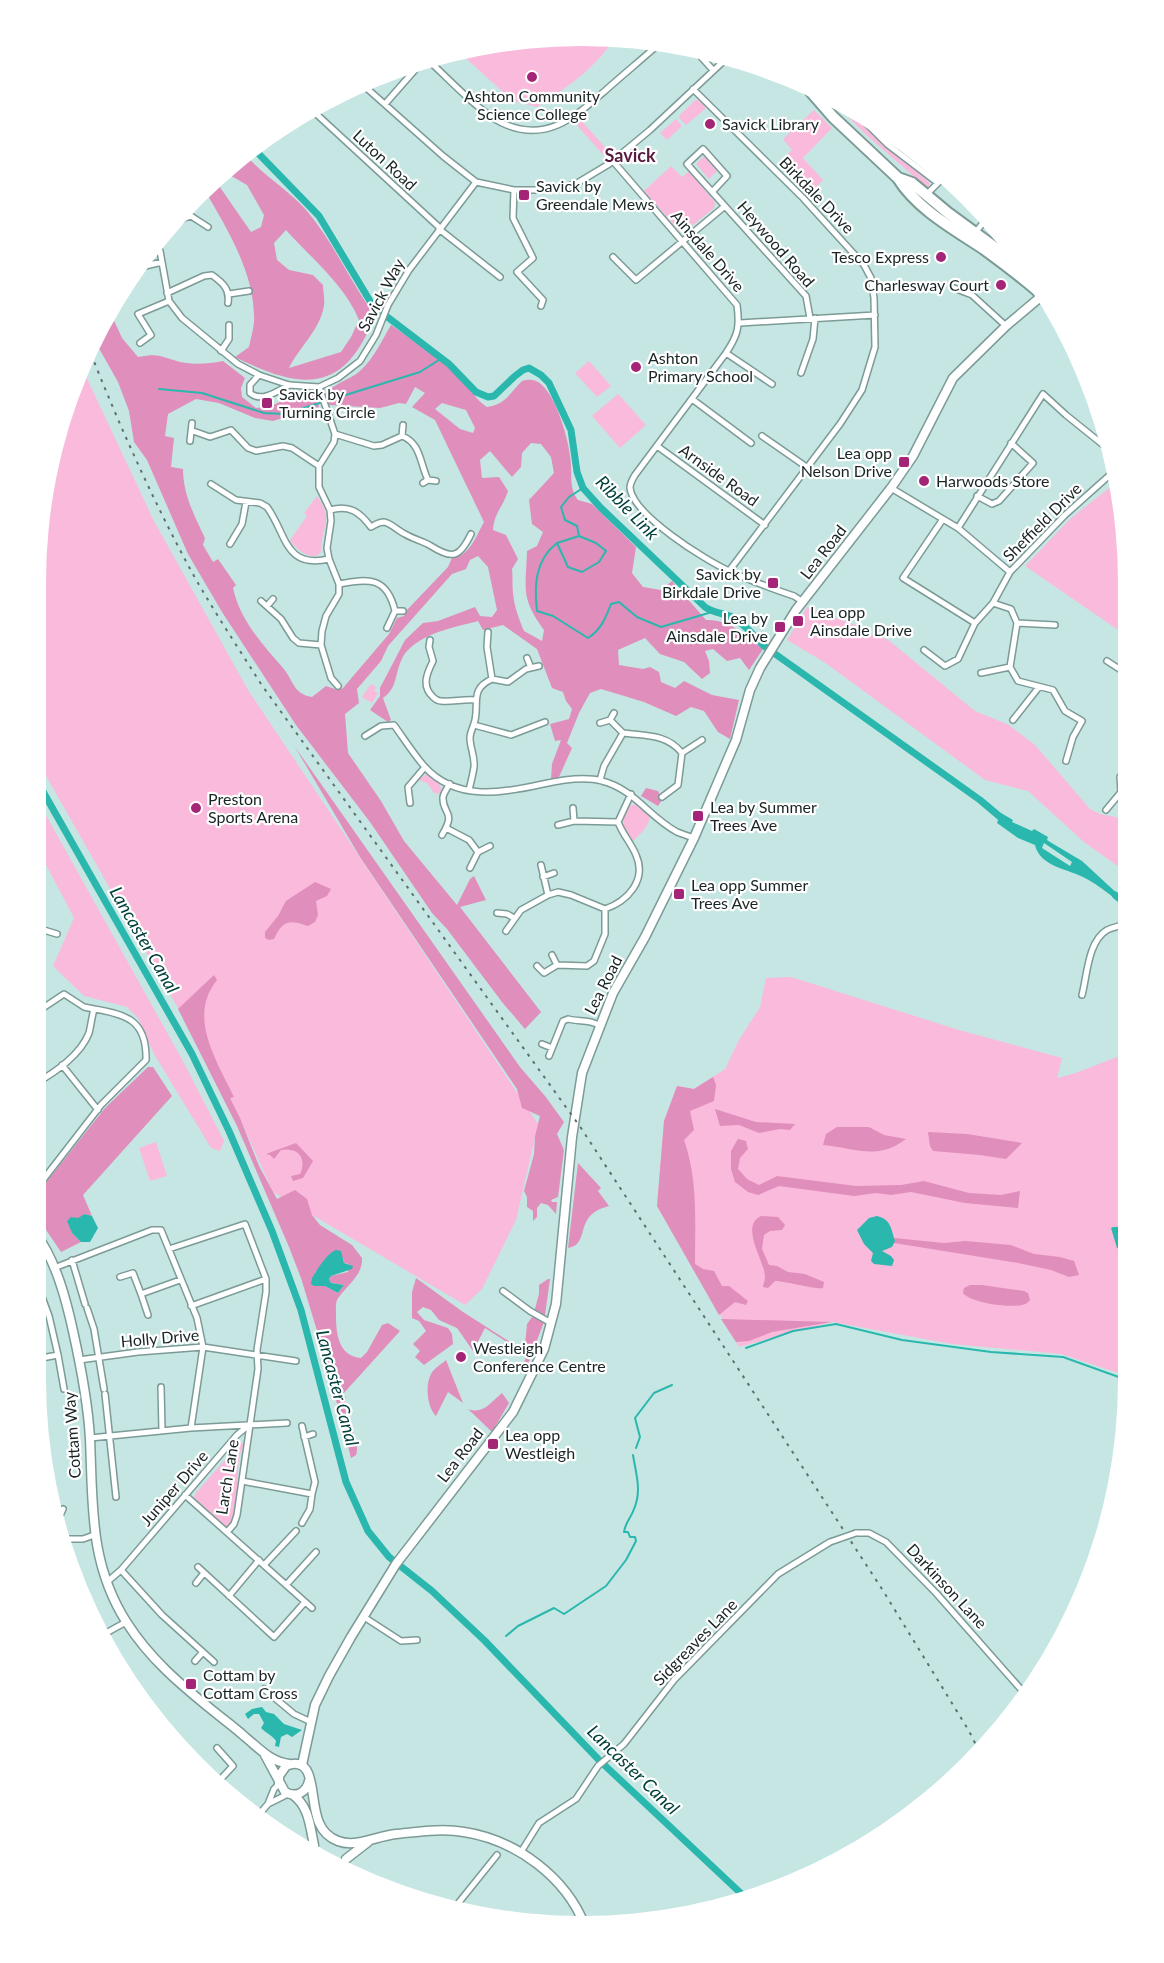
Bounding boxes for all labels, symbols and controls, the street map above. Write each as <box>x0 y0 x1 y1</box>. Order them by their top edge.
marker: Ashton Community Science College <box>525 70 539 84</box>
place label: Ashton Community Science College <box>464 86 601 123</box>
place label: Savick Library <box>722 114 820 133</box>
marker: Savick Library <box>703 117 717 131</box>
street label: Luton Road <box>350 125 421 194</box>
district label: Savick <box>604 144 656 166</box>
street label: Birkdale Drive <box>776 152 859 237</box>
place label: Savick by Greendale Mews <box>536 176 655 213</box>
marker: Savick by Greendale Mews <box>517 188 531 202</box>
street label: Heywood Road <box>734 197 819 291</box>
street label: Ainsdale Drive <box>668 206 749 295</box>
place label: Tesco Express <box>831 247 929 266</box>
marker: Tesco Express <box>934 250 948 264</box>
street label: Savick Way <box>353 254 408 334</box>
place label: Charlesway Court <box>864 275 989 294</box>
marker: Charlesway Court <box>994 278 1008 292</box>
place label: Ashton Primary School <box>648 348 753 385</box>
marker: Ashton Primary School <box>629 360 643 374</box>
place label: Savick by Turning Circle <box>279 384 376 421</box>
marker: Savick by Turning Circle <box>260 396 274 410</box>
street label: Arnside Road <box>676 439 763 510</box>
place label: Lea opp Nelson Drive <box>801 443 892 480</box>
marker: Lea opp Nelson Drive <box>897 455 911 469</box>
water label: Ribble Link <box>592 470 664 544</box>
place label: Harwoods Store <box>936 471 1049 490</box>
marker: Harwoods Store <box>917 474 931 488</box>
street label: Sheffield Drive <box>998 478 1085 565</box>
street label: Lea Road <box>796 521 850 583</box>
place label: Savick by Birkdale Drive <box>662 564 762 601</box>
marker: Savick by Birkdale Drive <box>766 576 780 590</box>
place label: Lea opp Ainsdale Drive <box>810 602 912 639</box>
place label: Lea by Ainsdale Drive <box>666 608 769 645</box>
marker: Lea opp Ainsdale Drive <box>791 614 805 628</box>
marker: Lea by Ainsdale Drive <box>773 620 787 634</box>
place label: Preston Sports Arena <box>208 789 298 826</box>
place label: Lea by Summer Trees Ave <box>710 797 817 834</box>
marker: Preston Sports Arena <box>189 801 203 815</box>
marker: Lea by Summer Trees Ave <box>691 809 705 823</box>
place label: Lea opp Summer Trees Ave <box>691 875 808 912</box>
water label: Lancaster Canal <box>105 882 184 997</box>
marker: Lea opp Summer Trees Ave <box>672 887 686 901</box>
street label: Lea Road <box>580 952 625 1017</box>
street label: Holly Drive <box>120 1325 200 1350</box>
water label: Lancaster Canal <box>312 1327 364 1448</box>
place label: Westleigh Conference Centre <box>473 1338 606 1375</box>
marker: Westleigh Conference Centre <box>454 1350 468 1364</box>
street label: Cottam Way <box>59 1390 84 1479</box>
street label: Lea Road <box>433 1424 487 1486</box>
place label: Lea opp Westleigh <box>505 1425 575 1462</box>
marker: Lea opp Westleigh <box>486 1437 500 1451</box>
street label: Larch Lane <box>211 1438 242 1516</box>
street label: Juniper Drive <box>136 1446 211 1529</box>
street label: Darkinson Lane <box>903 1539 992 1632</box>
street label: Sidgreaves Lane <box>649 1595 741 1689</box>
place label: Cottam by Cottam Cross <box>203 1665 298 1702</box>
marker: Cottam by Cottam Cross <box>184 1677 198 1691</box>
water label: Lancaster Canal <box>583 1720 684 1819</box>

